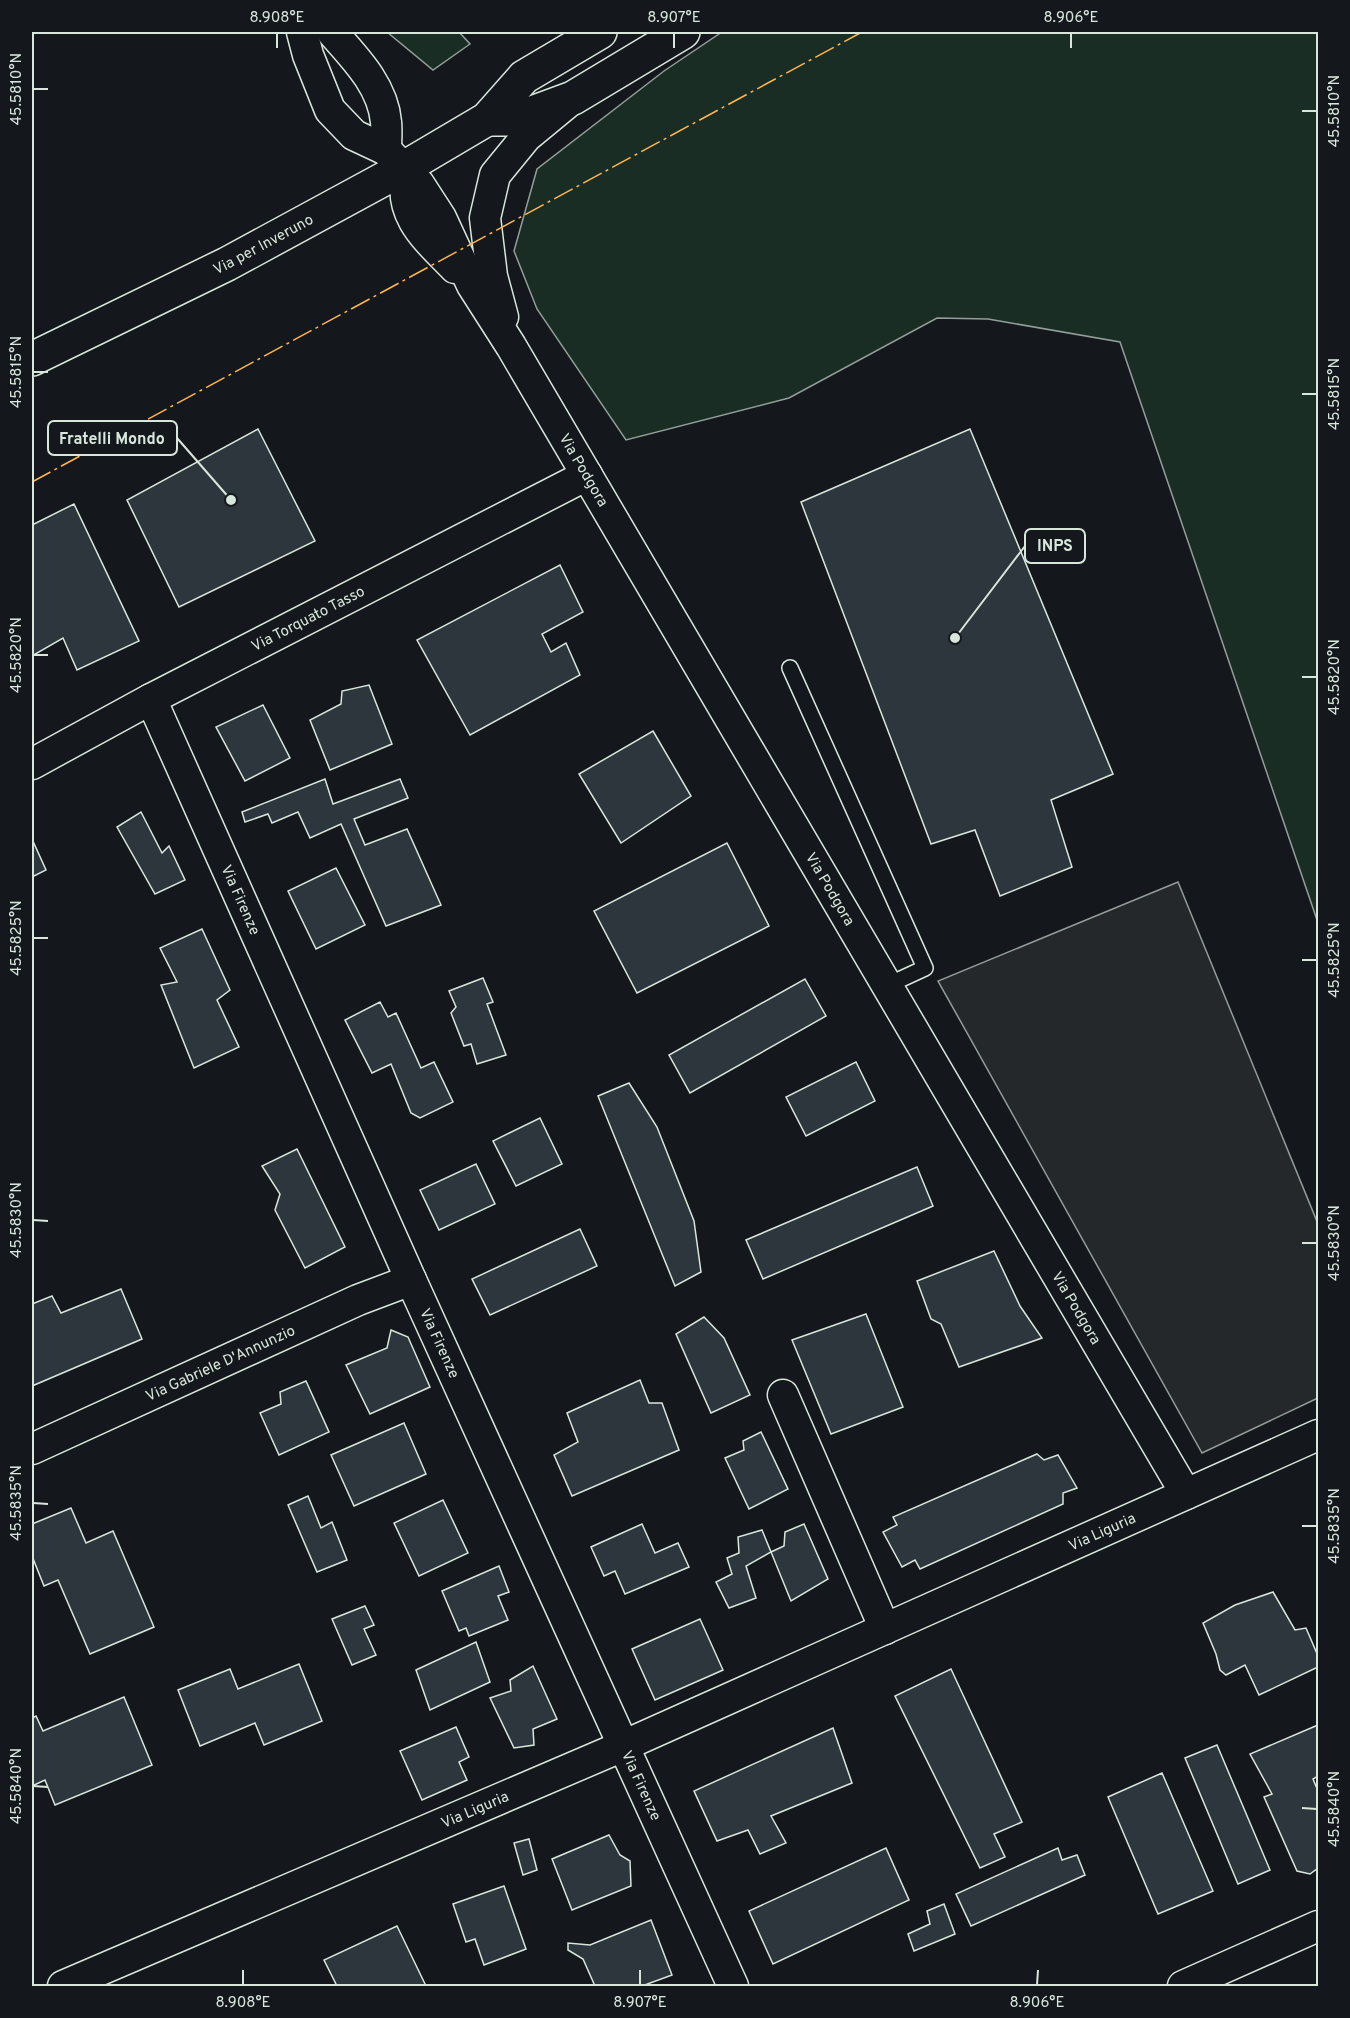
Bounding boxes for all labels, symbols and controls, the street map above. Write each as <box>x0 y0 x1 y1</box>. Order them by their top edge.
text: 8.908°E <box>249 9 305 28</box>
text: 8.907°E <box>647 9 701 28</box>
text: 8.906°E <box>1043 9 1099 28</box>
text: 45.5810°N <box>8 53 27 125</box>
text: 45.5810°N <box>1326 75 1345 147</box>
street label: Via per Inveruno <box>210 211 317 280</box>
text: 45.5815°N <box>8 336 27 408</box>
text: 45.5815°N <box>1326 358 1345 430</box>
callout: Fratelli Mondo <box>48 421 177 455</box>
text: Fratelli Mondo <box>59 430 165 450</box>
street label: Via Podgora <box>554 431 612 511</box>
callout: INPS <box>1025 529 1085 563</box>
text: INPS <box>1037 537 1073 557</box>
street label: Via Torquato Tasso <box>249 583 369 657</box>
text: 45.5820°N <box>8 617 27 693</box>
text: 45.5820°N <box>1326 639 1345 715</box>
street label: Via Podgora <box>800 850 858 930</box>
street label: Via Firenze <box>216 862 263 939</box>
text: 45.5825°N <box>8 900 27 976</box>
text: 45.5825°N <box>1326 922 1345 998</box>
text: 45.5830°N <box>8 1182 27 1258</box>
text: 45.5830°N <box>1326 1205 1345 1281</box>
street label: Via Podgora <box>1046 1269 1104 1349</box>
street label: Via Firenze <box>414 1306 463 1382</box>
street label: Via Gabriele D'Annunzio <box>143 1322 299 1407</box>
text: 45.5835°N <box>8 1465 27 1541</box>
text: 45.5835°N <box>1326 1488 1345 1564</box>
street label: Via Liguria <box>1066 1510 1139 1556</box>
text: 45.5840°N <box>8 1748 27 1824</box>
street label: Via Firenze <box>616 1748 664 1824</box>
text: 45.5840°N <box>1326 1771 1345 1847</box>
street label: Via Liguria <box>439 1788 512 1834</box>
text: 8.908°E <box>215 1994 271 2013</box>
text: 8.907°E <box>613 1994 667 2013</box>
text: 8.906°E <box>1009 1994 1065 2013</box>

